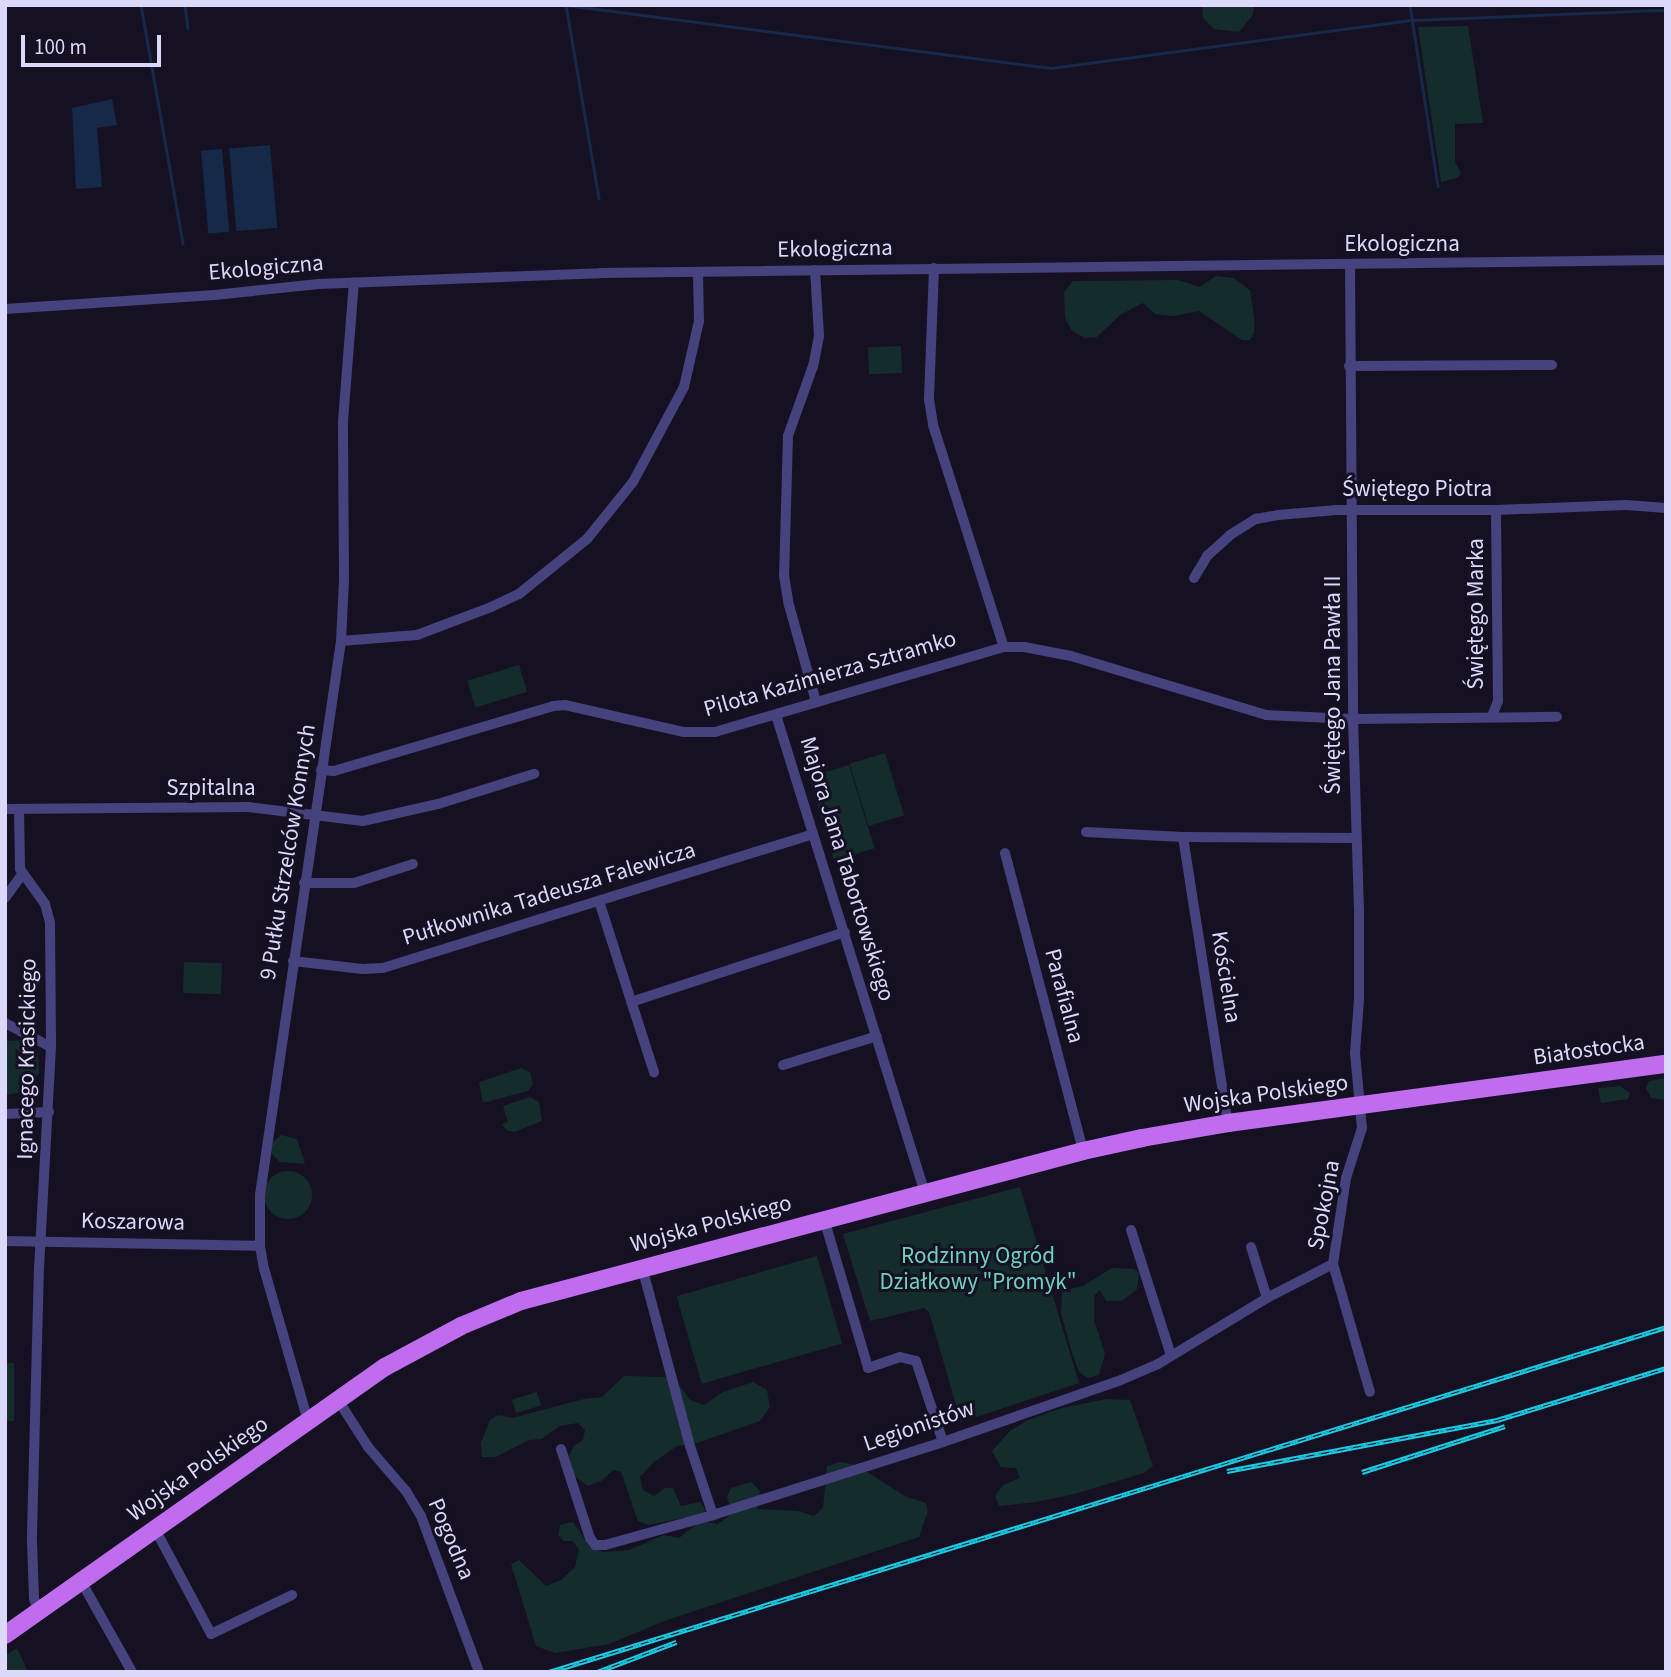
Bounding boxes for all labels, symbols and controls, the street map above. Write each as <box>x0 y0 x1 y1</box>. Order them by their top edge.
scale bar <box>24 21 164 65</box>
text: 100 m <box>34 32 87 62</box>
street label: Ekologiczna <box>1344 230 1460 258</box>
street label: Ekologiczna <box>777 234 893 264</box>
street label: Ekologiczna <box>207 249 325 287</box>
street label: Świętego Piotra <box>1342 475 1492 503</box>
street label: Świętego Marka <box>1462 538 1490 690</box>
street label: Świętego Jana Pawła II <box>1319 575 1347 795</box>
street label: Pilota Kazimierza Sztramko <box>701 625 959 723</box>
street label: 9 Pułku Strzelców Konnych <box>254 722 322 982</box>
street label: Majora Jana Tabortowskiego <box>794 734 900 1004</box>
street label: Szpitalna <box>166 774 256 802</box>
street label: Pułkownika Tadeusza Falewicza <box>399 836 699 952</box>
street label: Kościelna <box>1205 929 1247 1025</box>
street label: Parafialna <box>1038 946 1090 1046</box>
street label: Ignacego Krasickiego <box>11 958 43 1160</box>
street label: Białostocka <box>1531 1029 1647 1071</box>
street label: Wojska Polskiego <box>1182 1069 1350 1119</box>
street label: Spokojna <box>1302 1158 1346 1252</box>
street label: Wojska Polskiego <box>627 1189 795 1259</box>
street label: Koszarowa <box>81 1207 185 1237</box>
park label: Rodzinny Ogród Działkowy "Promyk" <box>879 1242 1077 1296</box>
street label: Legionistów <box>860 1394 978 1458</box>
street label: Wojska Polskiego <box>122 1410 274 1528</box>
street label: Pogodna <box>422 1494 480 1584</box>

